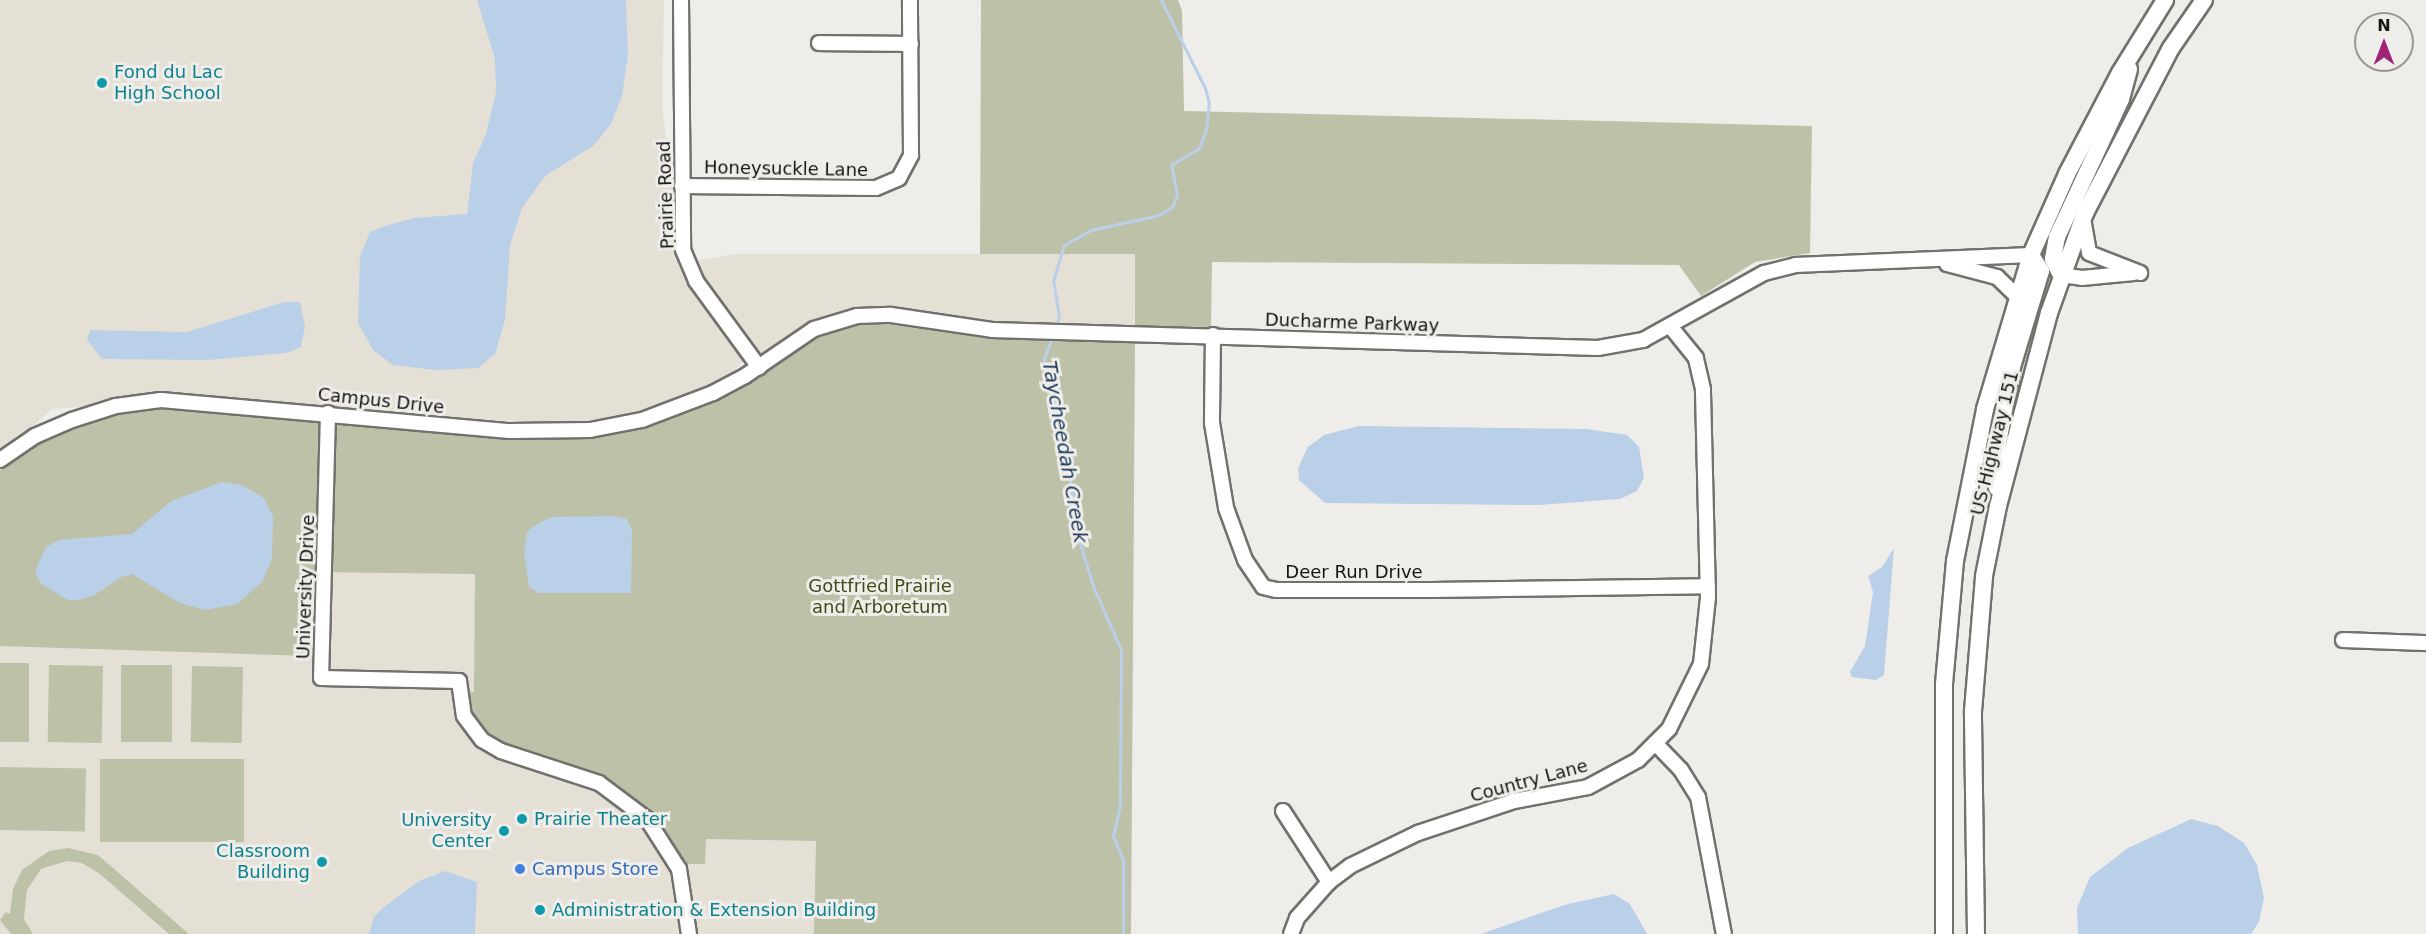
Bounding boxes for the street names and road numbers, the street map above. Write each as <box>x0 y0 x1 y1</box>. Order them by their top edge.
street label: Prairie Road <box>653 140 679 250</box>
street label: Honeysuckle Lane <box>704 157 868 181</box>
street label: Ducharme Parkway <box>1265 309 1439 337</box>
street label: US Highway 151 <box>1967 369 2023 517</box>
street label: Campus Drive <box>317 384 445 418</box>
street label: University Drive <box>293 514 319 660</box>
street label: Deer Run Drive <box>1285 561 1423 583</box>
street label: Country Lane <box>1468 755 1590 807</box>

